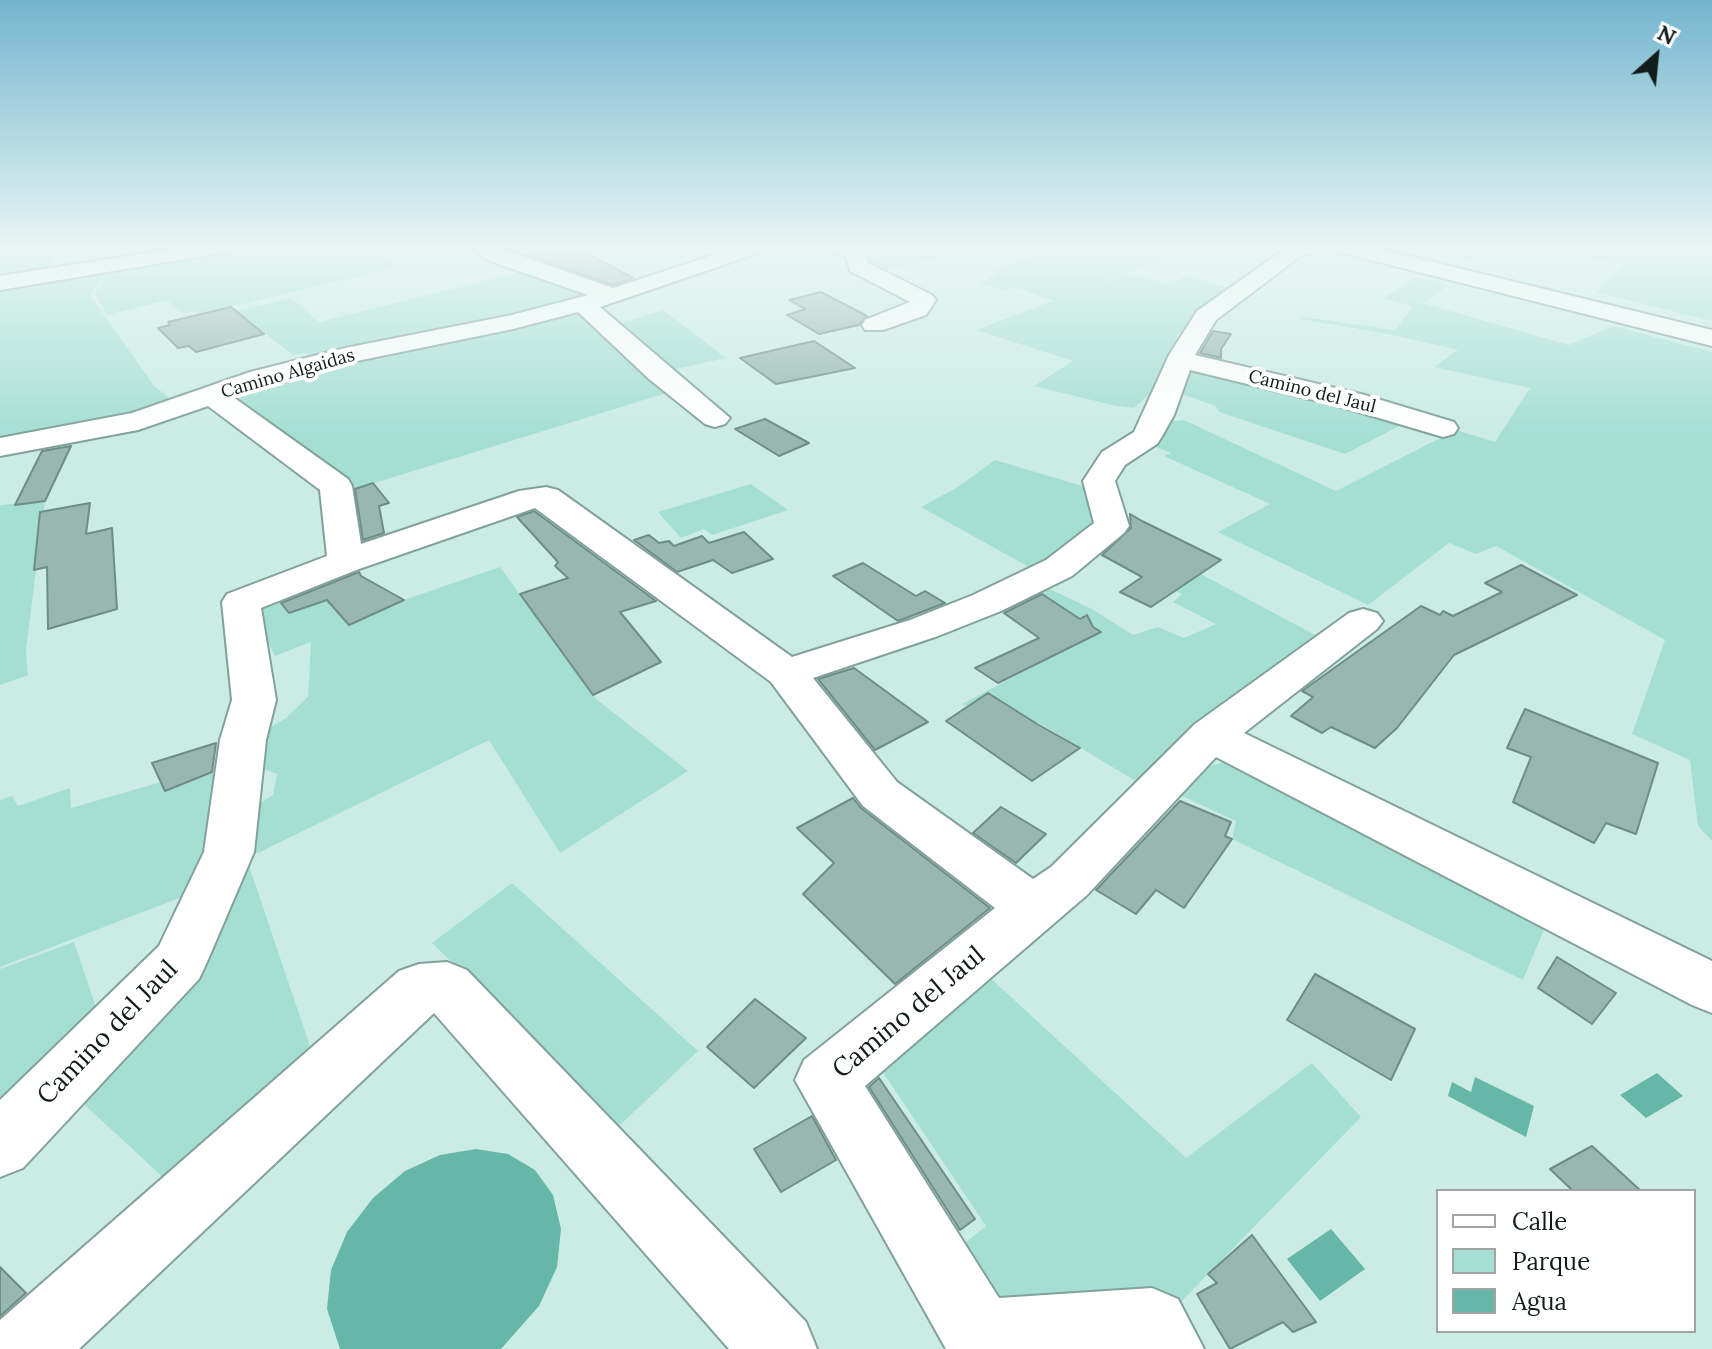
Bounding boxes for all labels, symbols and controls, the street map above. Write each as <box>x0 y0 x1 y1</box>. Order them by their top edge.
north arrow <box>1616 16 1696 96</box>
text: N <box>1653 18 1681 51</box>
street label: Camino Algaidas <box>219 345 357 403</box>
street label: Camino del Jaul <box>1246 366 1378 418</box>
street label: Camino del Jaul <box>827 940 991 1086</box>
street label: Camino del Jaul <box>31 954 185 1112</box>
legend <box>1436 1189 1696 1333</box>
text: Calle <box>1512 1206 1567 1237</box>
text: Parque <box>1512 1246 1590 1277</box>
text: Agua <box>1512 1286 1567 1317</box>

